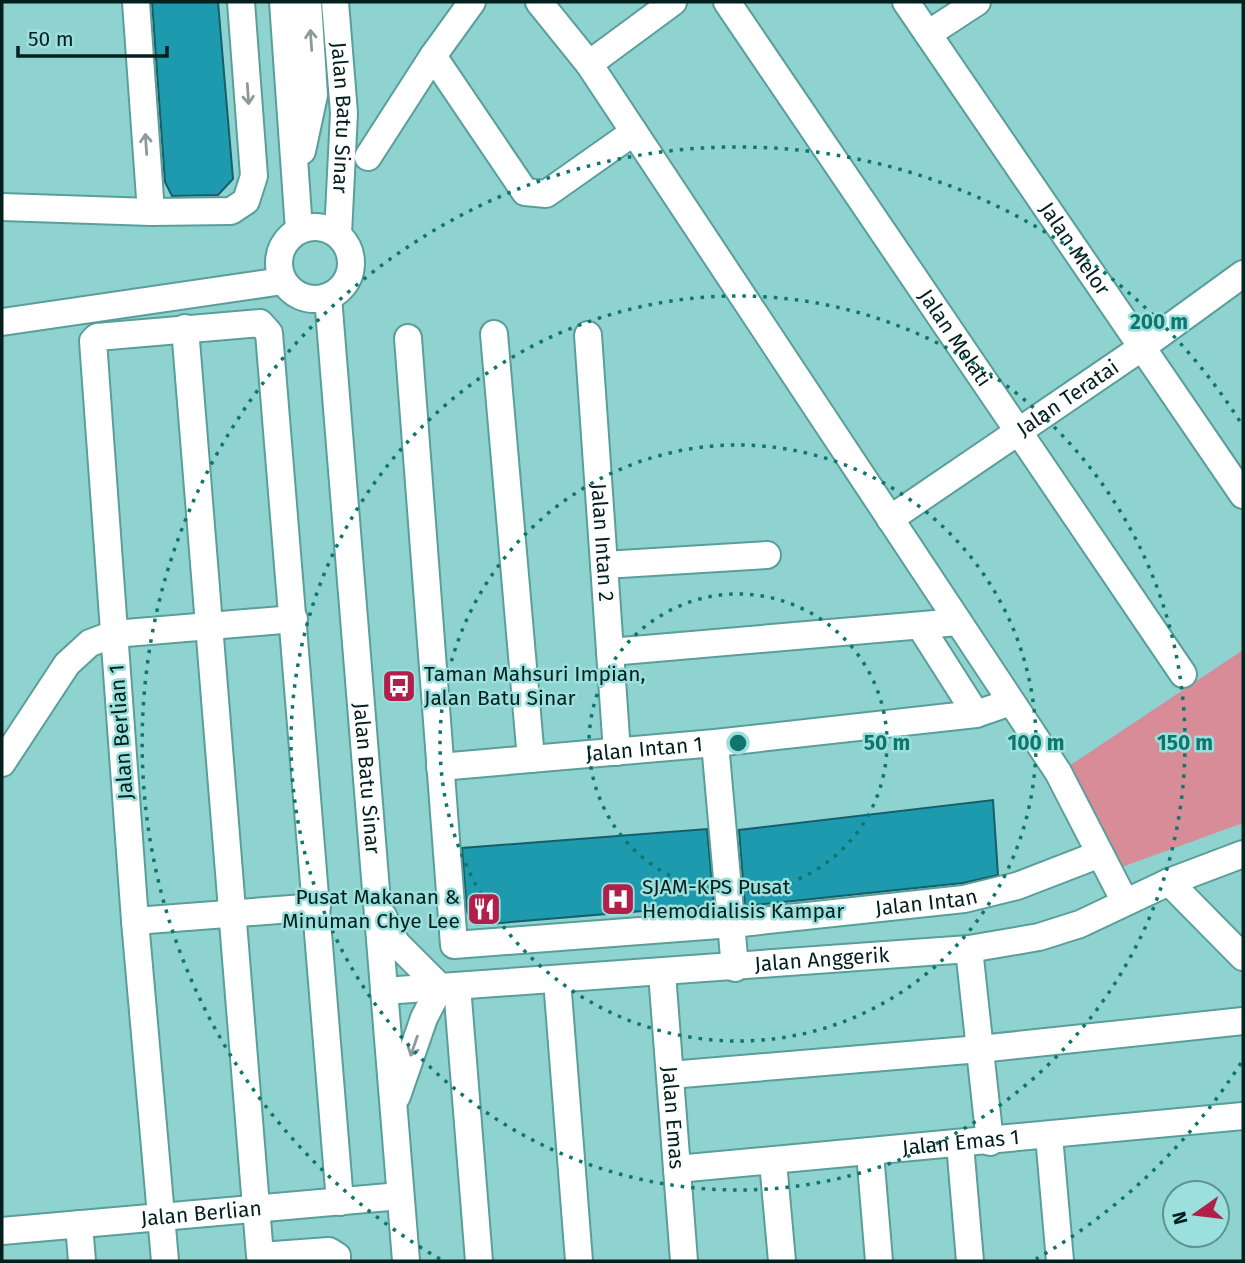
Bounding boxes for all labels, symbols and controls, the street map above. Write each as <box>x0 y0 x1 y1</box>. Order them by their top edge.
scale bar <box>18 14 166 58</box>
text: 50 m <box>28 26 74 52</box>
one-way arrow <box>304 29 317 52</box>
street label: Jalan Batu Sinar <box>325 41 357 194</box>
one-way arrow <box>242 82 255 105</box>
one-way arrow <box>140 133 153 156</box>
street label: Jalan Melor <box>1034 197 1116 300</box>
street label: Jalan Melati <box>913 284 997 392</box>
text: 200 m <box>1130 309 1188 335</box>
street label: Jalan Teratai <box>1012 354 1124 442</box>
street label: Jalan Intan 2 <box>585 482 620 603</box>
place label: Taman Mahsuri Impian, Jalan Batu Sinar <box>424 661 646 711</box>
street label: Jalan Berlian 1 <box>103 663 139 801</box>
bus stop icon: Taman Mahsuri Impian, Jalan Batu Sinar <box>380 667 418 705</box>
street label: Jalan Batu Sinar <box>348 702 386 855</box>
text: 50 m <box>864 730 910 756</box>
text: 100 m <box>1007 730 1065 756</box>
text: 150 m <box>1157 730 1213 756</box>
street label: Jalan Intan 1 <box>585 731 704 767</box>
centre of rings <box>726 731 750 755</box>
place label: SJAM-KPS Pusat Hemodialisis Kampar <box>642 874 844 924</box>
hospital icon: SJAM-KPS Pusat Hemodialisis Kampar <box>599 880 637 918</box>
street label: Jalan Intan <box>874 883 980 921</box>
place label: Pusat Makanan & Minuman Chye Lee <box>282 884 460 934</box>
restaurant icon: Pusat Makanan & Minuman Chye Lee <box>465 890 503 928</box>
street label: Jalan Anggerik <box>754 942 890 977</box>
one-way arrow <box>407 1035 419 1057</box>
street label: Jalan Emas <box>656 1065 690 1170</box>
street label: Jalan Emas 1 <box>901 1124 1021 1161</box>
north arrow <box>1161 1179 1231 1249</box>
street label: Jalan Berlian <box>140 1195 263 1232</box>
text: N <box>1167 1209 1193 1227</box>

